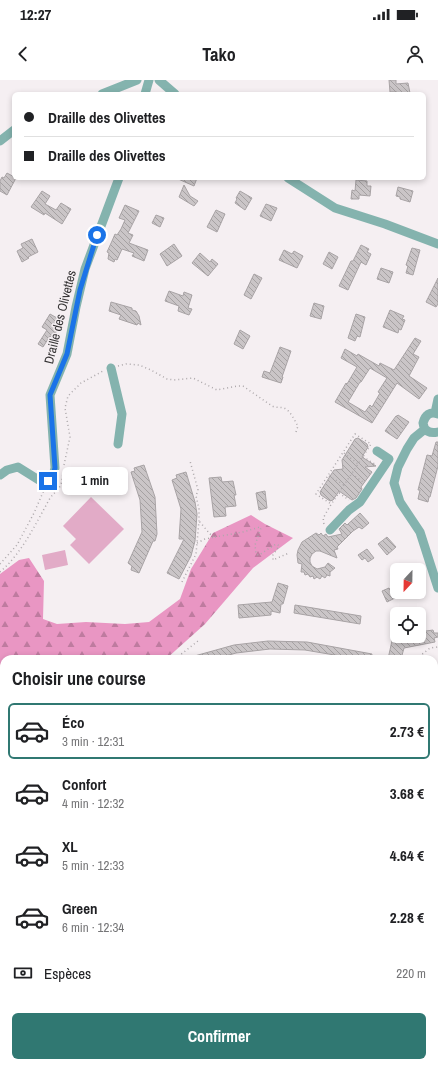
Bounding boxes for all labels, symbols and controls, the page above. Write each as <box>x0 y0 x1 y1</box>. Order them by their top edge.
text: 12:27 <box>20 4 51 25</box>
text: Tako <box>202 42 236 67</box>
icon: back <box>12 43 34 65</box>
icon: person <box>404 43 426 65</box>
text: Draille des Olivettes <box>48 107 166 128</box>
text: Draille des Olivettes <box>48 145 166 166</box>
route start <box>88 226 106 244</box>
street label: Draille des Olivettes <box>40 268 80 366</box>
callout: 1 min <box>62 467 128 495</box>
route end <box>39 472 57 490</box>
text: 1 min <box>81 472 109 489</box>
north arrow <box>390 563 426 599</box>
map controls <box>390 563 426 643</box>
button: locate <box>390 607 426 643</box>
text: Choisir une course <box>12 666 146 691</box>
text: Éco <box>62 712 85 733</box>
icon: car <box>14 713 50 749</box>
text: 2.73 € <box>390 721 424 742</box>
text: 3 min · 12:31 <box>62 733 124 750</box>
text: Confort <box>62 774 106 795</box>
icon: car <box>14 775 50 811</box>
text: 3.68 € <box>390 783 424 804</box>
text: 4 min · 12:32 <box>62 795 124 812</box>
text: XL <box>62 836 78 857</box>
icon: car <box>14 837 50 873</box>
text: 4.64 € <box>390 845 424 866</box>
text: 5 min · 12:33 <box>62 857 124 874</box>
text: Green <box>62 898 98 919</box>
icon: car <box>14 899 50 935</box>
text: 2.28 € <box>390 907 424 928</box>
text: 6 min · 12:34 <box>62 919 124 936</box>
icon: cash <box>12 962 34 984</box>
text: Espèces <box>44 963 91 984</box>
text: 220 m <box>396 965 426 982</box>
button: Confirmer <box>12 1013 426 1059</box>

